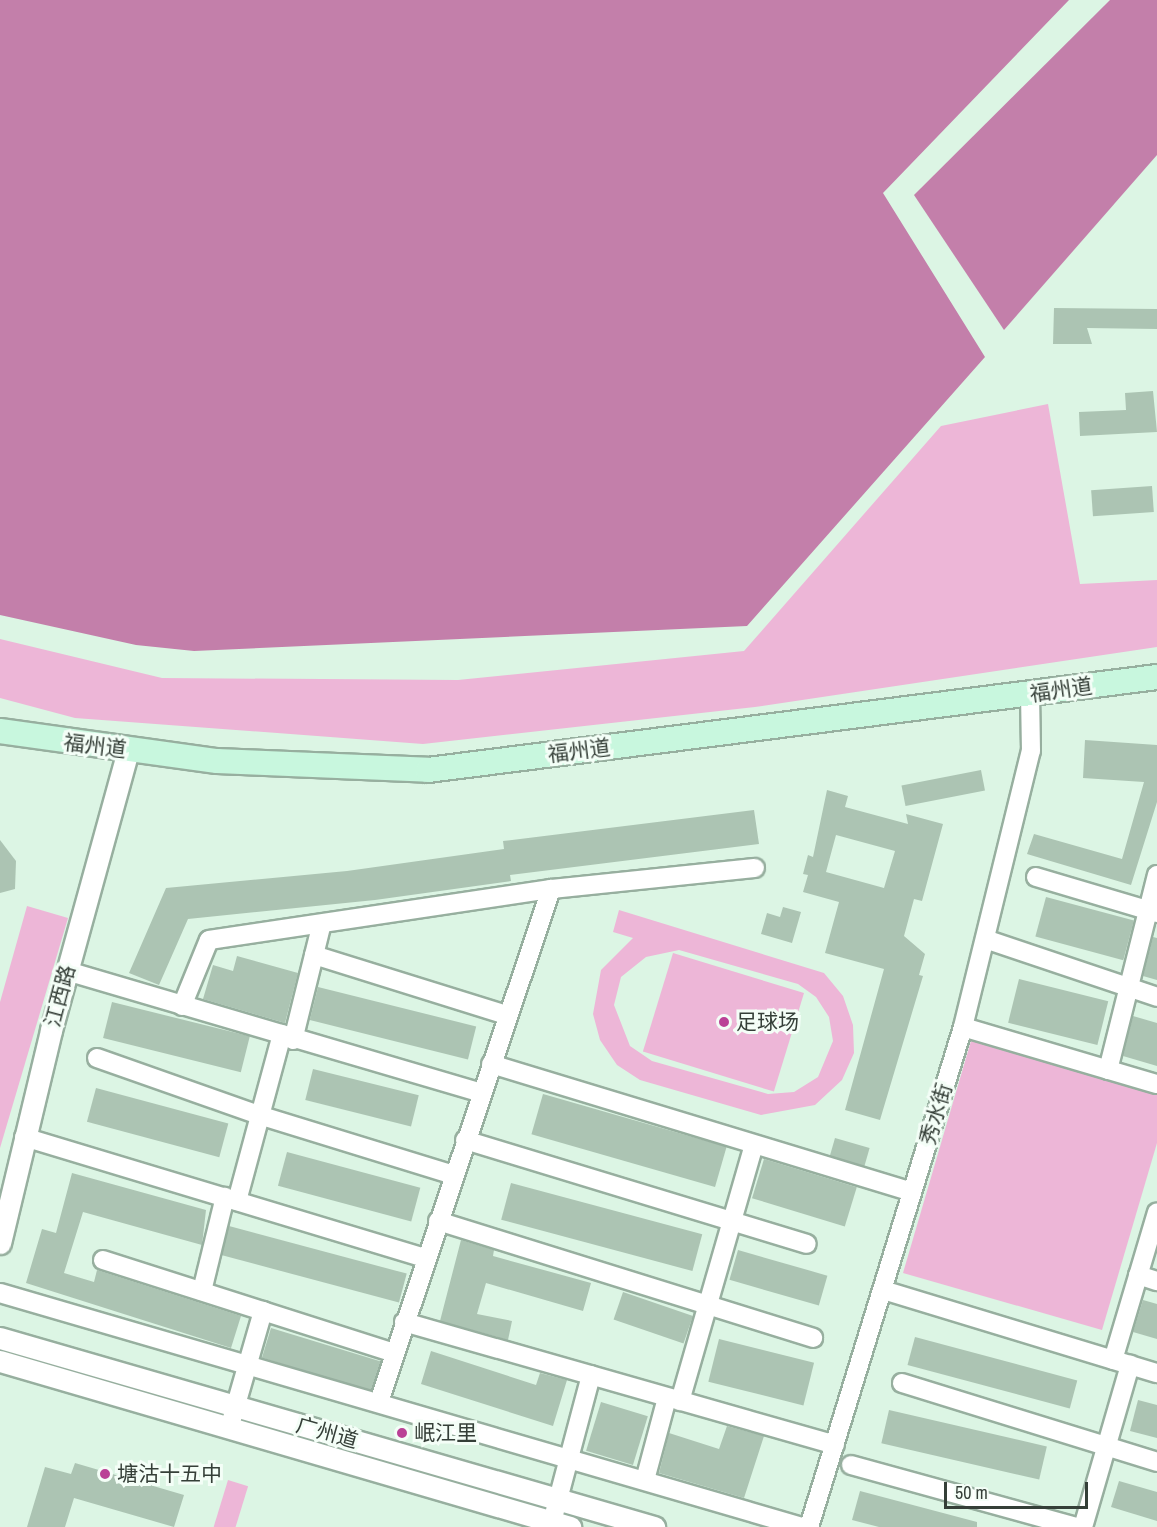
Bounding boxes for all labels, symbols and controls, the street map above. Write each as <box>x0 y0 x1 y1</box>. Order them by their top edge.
street label: 福州道 <box>1028 673 1094 707</box>
street label: 福州道 <box>62 730 128 762</box>
street label: 福州道 <box>546 735 612 767</box>
street label: 江西路 <box>40 962 80 1030</box>
place label: 足球场 <box>736 1009 799 1035</box>
marker: 足球场 <box>717 1015 731 1029</box>
street label: 秀水街 <box>915 1080 957 1148</box>
street label: 广州道 <box>293 1412 361 1454</box>
place label: 岷江里 <box>414 1420 477 1446</box>
marker: 岷江里 <box>395 1426 409 1440</box>
place label: 塘沽十五中 <box>117 1461 222 1487</box>
marker: 塘沽十五中 <box>98 1467 112 1481</box>
scale bar <box>947 1470 1091 1508</box>
text: 50 m <box>955 1480 988 1505</box>

